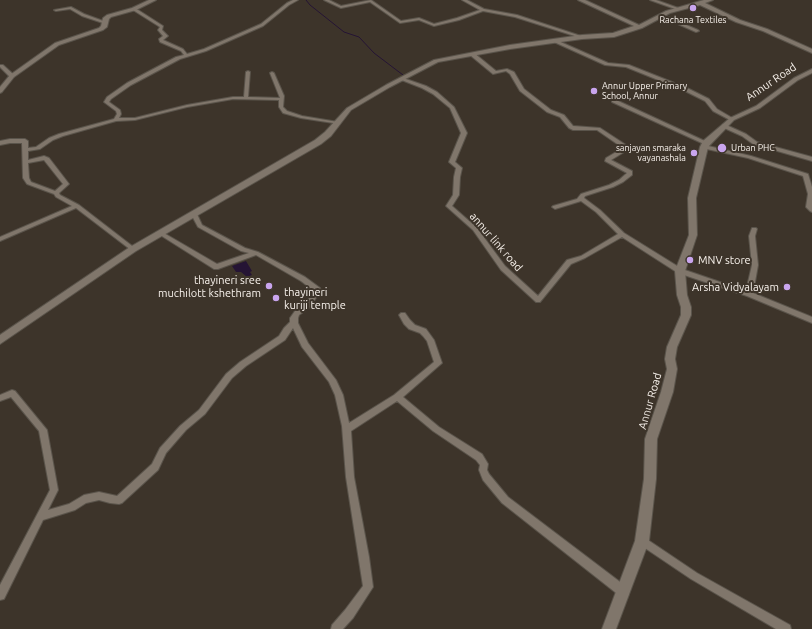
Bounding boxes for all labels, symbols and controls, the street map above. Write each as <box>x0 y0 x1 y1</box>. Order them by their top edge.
marker: Rachana Textiles <box>688 3 698 13</box>
place label: Rachana Textiles <box>659 15 727 25</box>
street label: Annur Road <box>743 60 799 104</box>
place label: Annur Upper Primary School, Annur <box>602 81 687 102</box>
marker: Annur Upper Primary School, Annur <box>589 86 599 96</box>
marker: Urban PHC <box>716 142 728 154</box>
place label: sanjayan smaraka vayanashala <box>616 143 686 164</box>
place label: Urban PHC <box>731 143 775 153</box>
marker: sanjayan smaraka vayanashala <box>689 148 699 158</box>
street label: annur link road <box>467 210 525 274</box>
place label: MNV store <box>698 253 751 267</box>
marker: MNV store <box>685 255 695 265</box>
place label: thayineri sree muchilott kshethram <box>158 273 261 299</box>
place label: Arsha Vidyalayam <box>692 280 779 294</box>
marker: thayineri sree muchilott kshethram <box>264 281 274 291</box>
marker: Arsha Vidyalayam <box>782 282 792 292</box>
place label: thayineri kuriji temple <box>284 285 346 311</box>
marker: thayineri kuriji temple <box>271 293 281 303</box>
street label: Annur Road <box>636 371 664 431</box>

